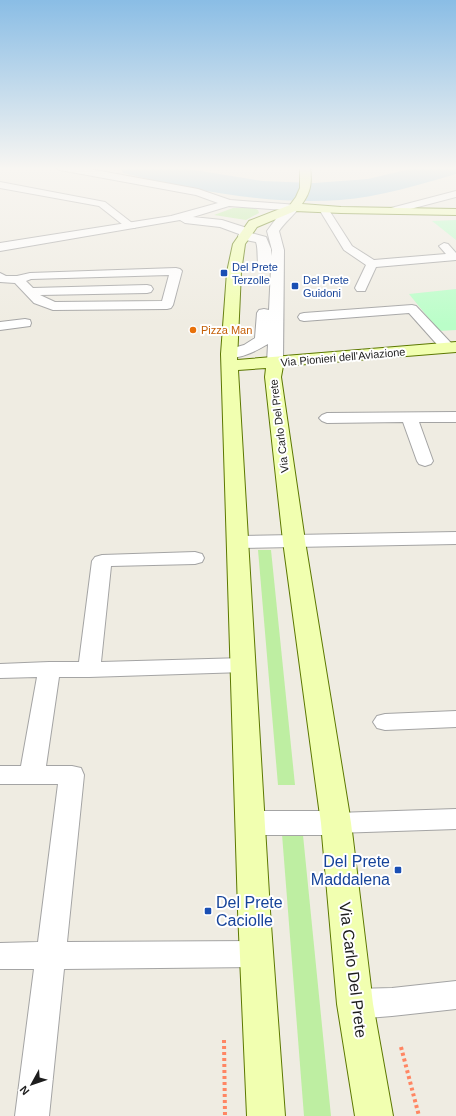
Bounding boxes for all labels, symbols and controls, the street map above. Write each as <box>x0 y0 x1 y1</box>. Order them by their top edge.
place label: Del Prete Terzolle <box>232 261 278 286</box>
marker: Del Prete Terzolle <box>219 268 229 278</box>
place label: Del Prete Guidoni <box>303 274 349 299</box>
marker: Del Prete Guidoni <box>290 281 300 291</box>
place label: Pizza Man <box>201 324 252 336</box>
marker: Pizza Man <box>188 325 198 335</box>
street label: Via Pionieri dell'Aviazione <box>280 346 406 368</box>
street label: Via Carlo Del Prete <box>267 379 291 473</box>
place label: Del Prete Maddalena <box>311 853 390 888</box>
marker: Del Prete Maddalena <box>393 865 403 875</box>
place label: Del Prete Caciolle <box>216 894 283 929</box>
street label: Via Carlo Del Prete <box>336 901 370 1039</box>
marker: Del Prete Caciolle <box>203 906 213 916</box>
north arrow <box>12 1064 52 1104</box>
text: N <box>17 1083 31 1097</box>

